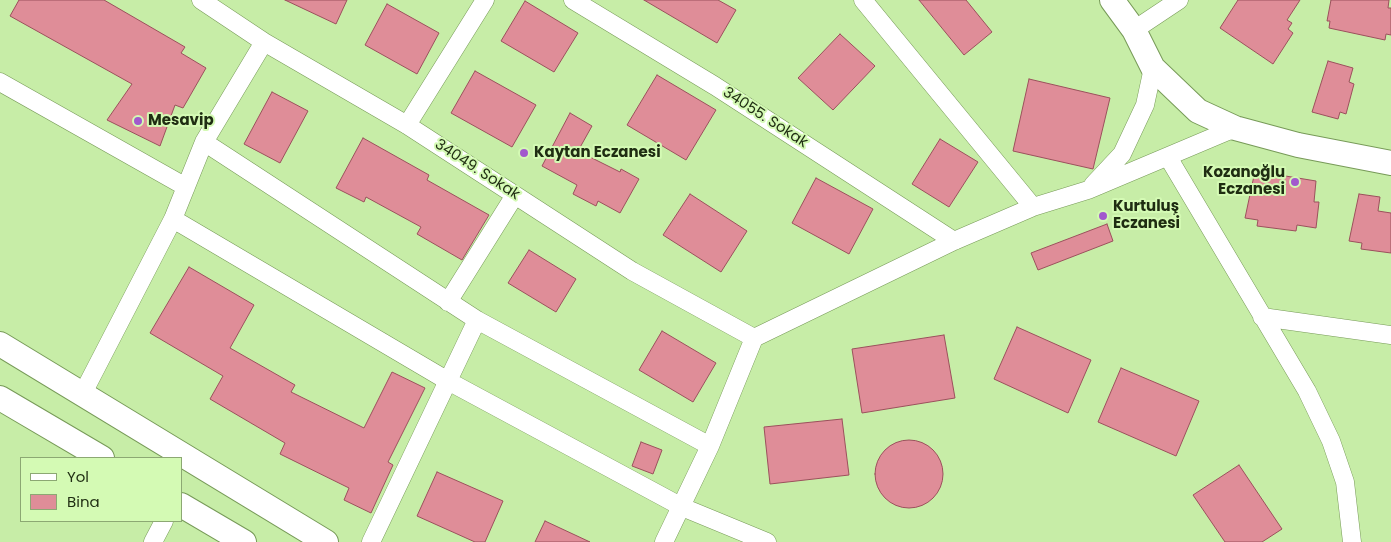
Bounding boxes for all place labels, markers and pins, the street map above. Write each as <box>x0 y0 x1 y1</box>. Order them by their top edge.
place label: Mesavip <box>148 112 214 130</box>
marker: Mesavip <box>132 115 144 127</box>
place label: Kaytan Eczanesi <box>534 144 661 162</box>
marker: Kaytan Eczanesi <box>518 147 530 159</box>
place label: Kozanoğlu Eczanesi <box>1203 164 1285 199</box>
marker: Kozanoğlu Eczanesi <box>1289 176 1301 188</box>
place label: Kurtuluş Eczanesi <box>1113 198 1180 233</box>
marker: Kurtuluş Eczanesi <box>1097 210 1109 222</box>

